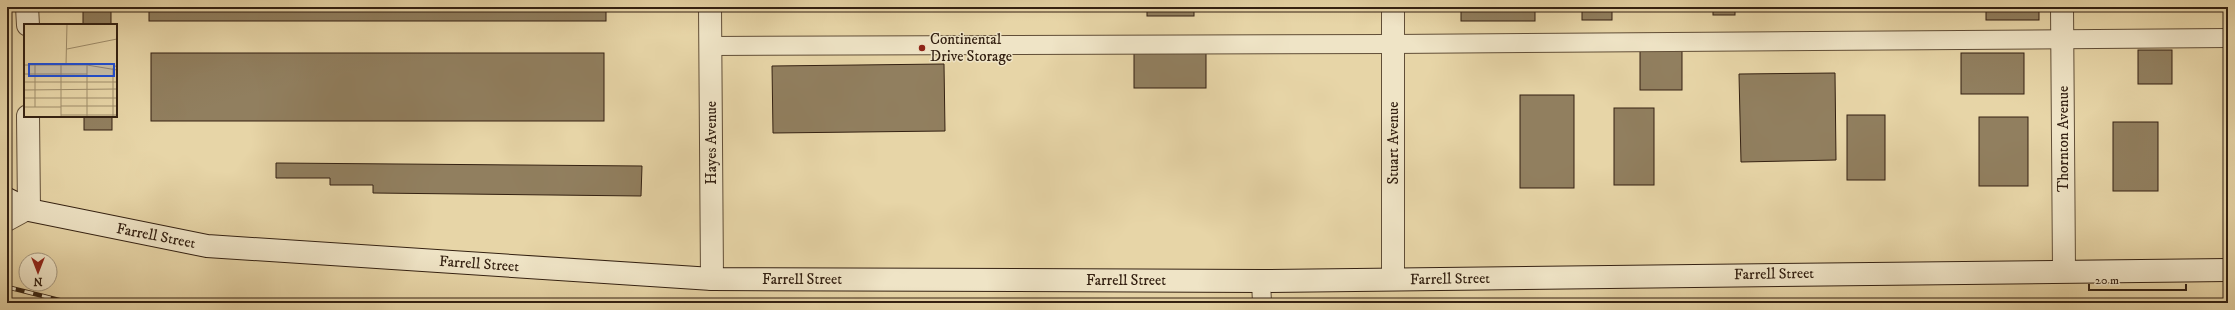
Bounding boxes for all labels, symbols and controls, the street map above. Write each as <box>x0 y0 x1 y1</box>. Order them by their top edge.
inset map <box>24 24 117 117</box>
place label: Continental Drive Storage <box>930 30 1012 66</box>
marker: Continental Drive Storage <box>917 43 927 53</box>
street label: Thornton Avenue <box>2054 86 2073 192</box>
street label: Hayes Avenue <box>702 101 721 185</box>
street label: Stuart Avenue <box>1384 101 1403 185</box>
street label: Farrell Street <box>115 219 197 253</box>
north arrow <box>18 252 58 292</box>
street label: Farrell Street <box>438 252 520 276</box>
street label: Farrell Street <box>1734 264 1814 284</box>
scale bar <box>2089 266 2186 292</box>
street label: Farrell Street <box>1410 269 1490 289</box>
street label: Farrell Street <box>762 270 842 289</box>
street label: Farrell Street <box>1086 271 1166 290</box>
text: 20 m <box>2095 273 2119 288</box>
text: N <box>33 274 43 288</box>

